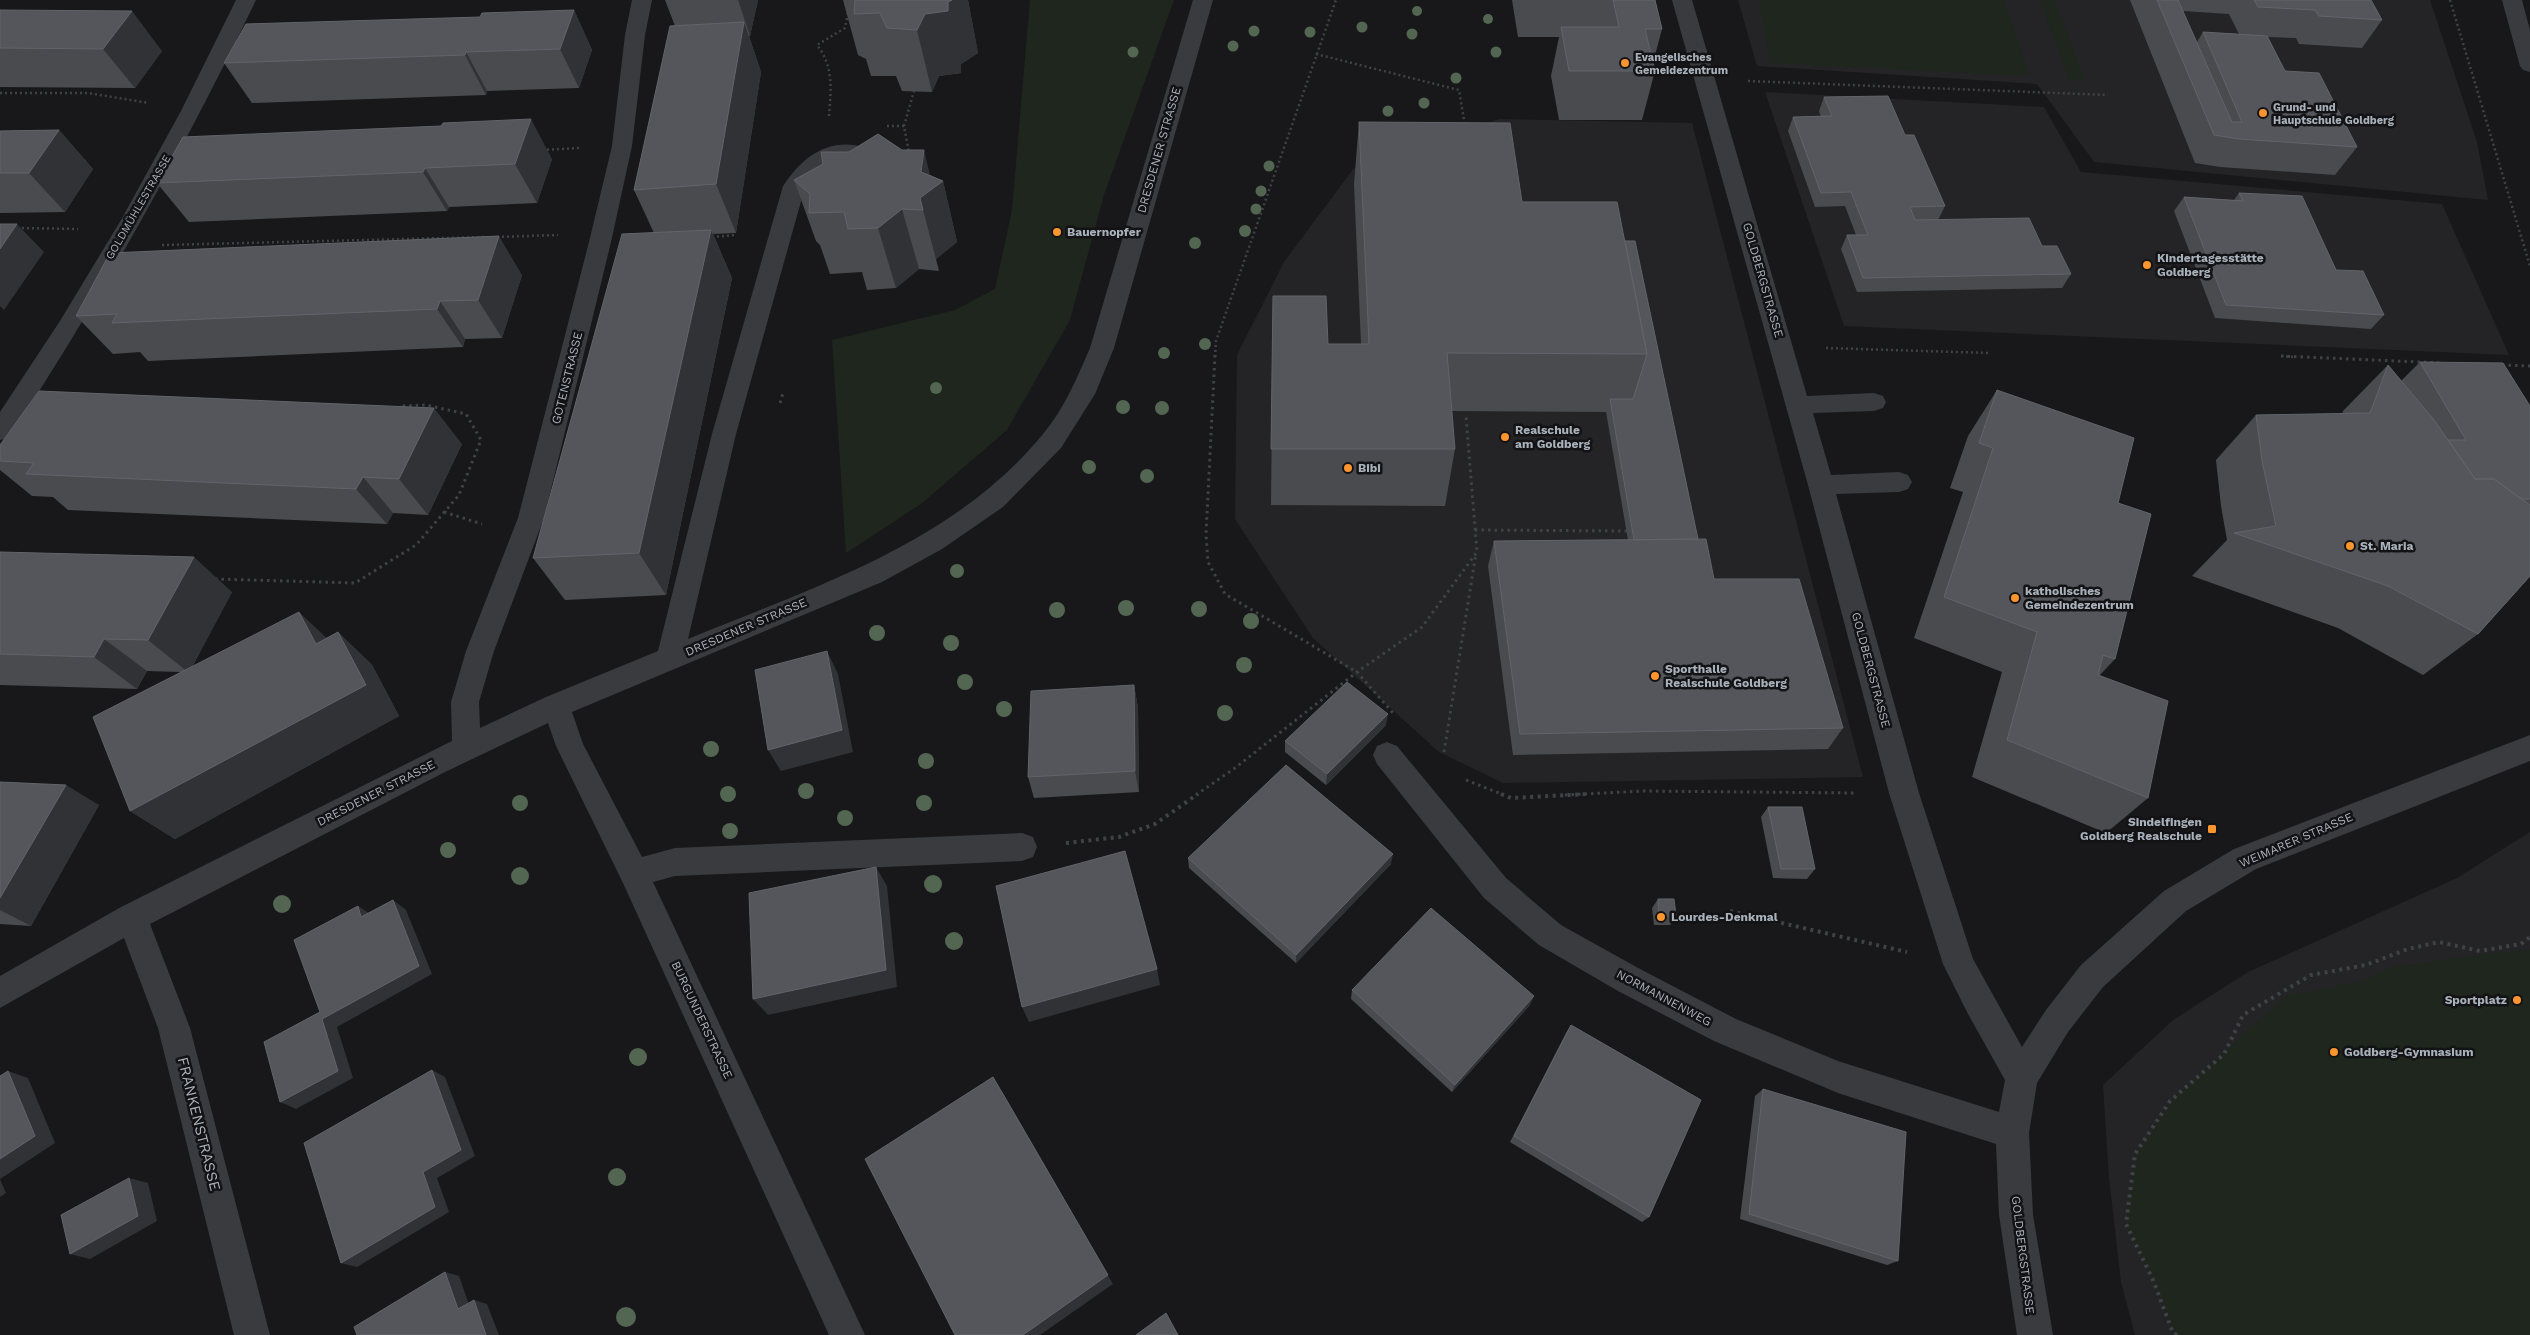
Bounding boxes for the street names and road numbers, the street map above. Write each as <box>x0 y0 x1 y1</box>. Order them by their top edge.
street label: DRESDENER STRASSE <box>1134 85 1184 215</box>
street label: GOLDMÜHLESTRASSE <box>102 152 174 262</box>
street label: GOLDBERGSTRASSE <box>1740 221 1786 339</box>
street label: GOTENSTRASSE <box>549 330 585 426</box>
street label: DRESDENER STRASSE <box>683 595 809 659</box>
street label: GOLDBERGSTRASSE <box>1849 611 1893 730</box>
street label: DRESDENER STRASSE <box>315 757 438 829</box>
street label: WEIMARER STRASSE <box>2237 810 2355 870</box>
street label: BURGUNDERSTRASSE <box>669 959 736 1081</box>
street label: NORMANNENWEG <box>1614 967 1714 1029</box>
street label: FRANKENSTRASSE <box>174 1055 224 1193</box>
street label: GOLDBERGSTRASSE <box>2009 1195 2037 1315</box>

